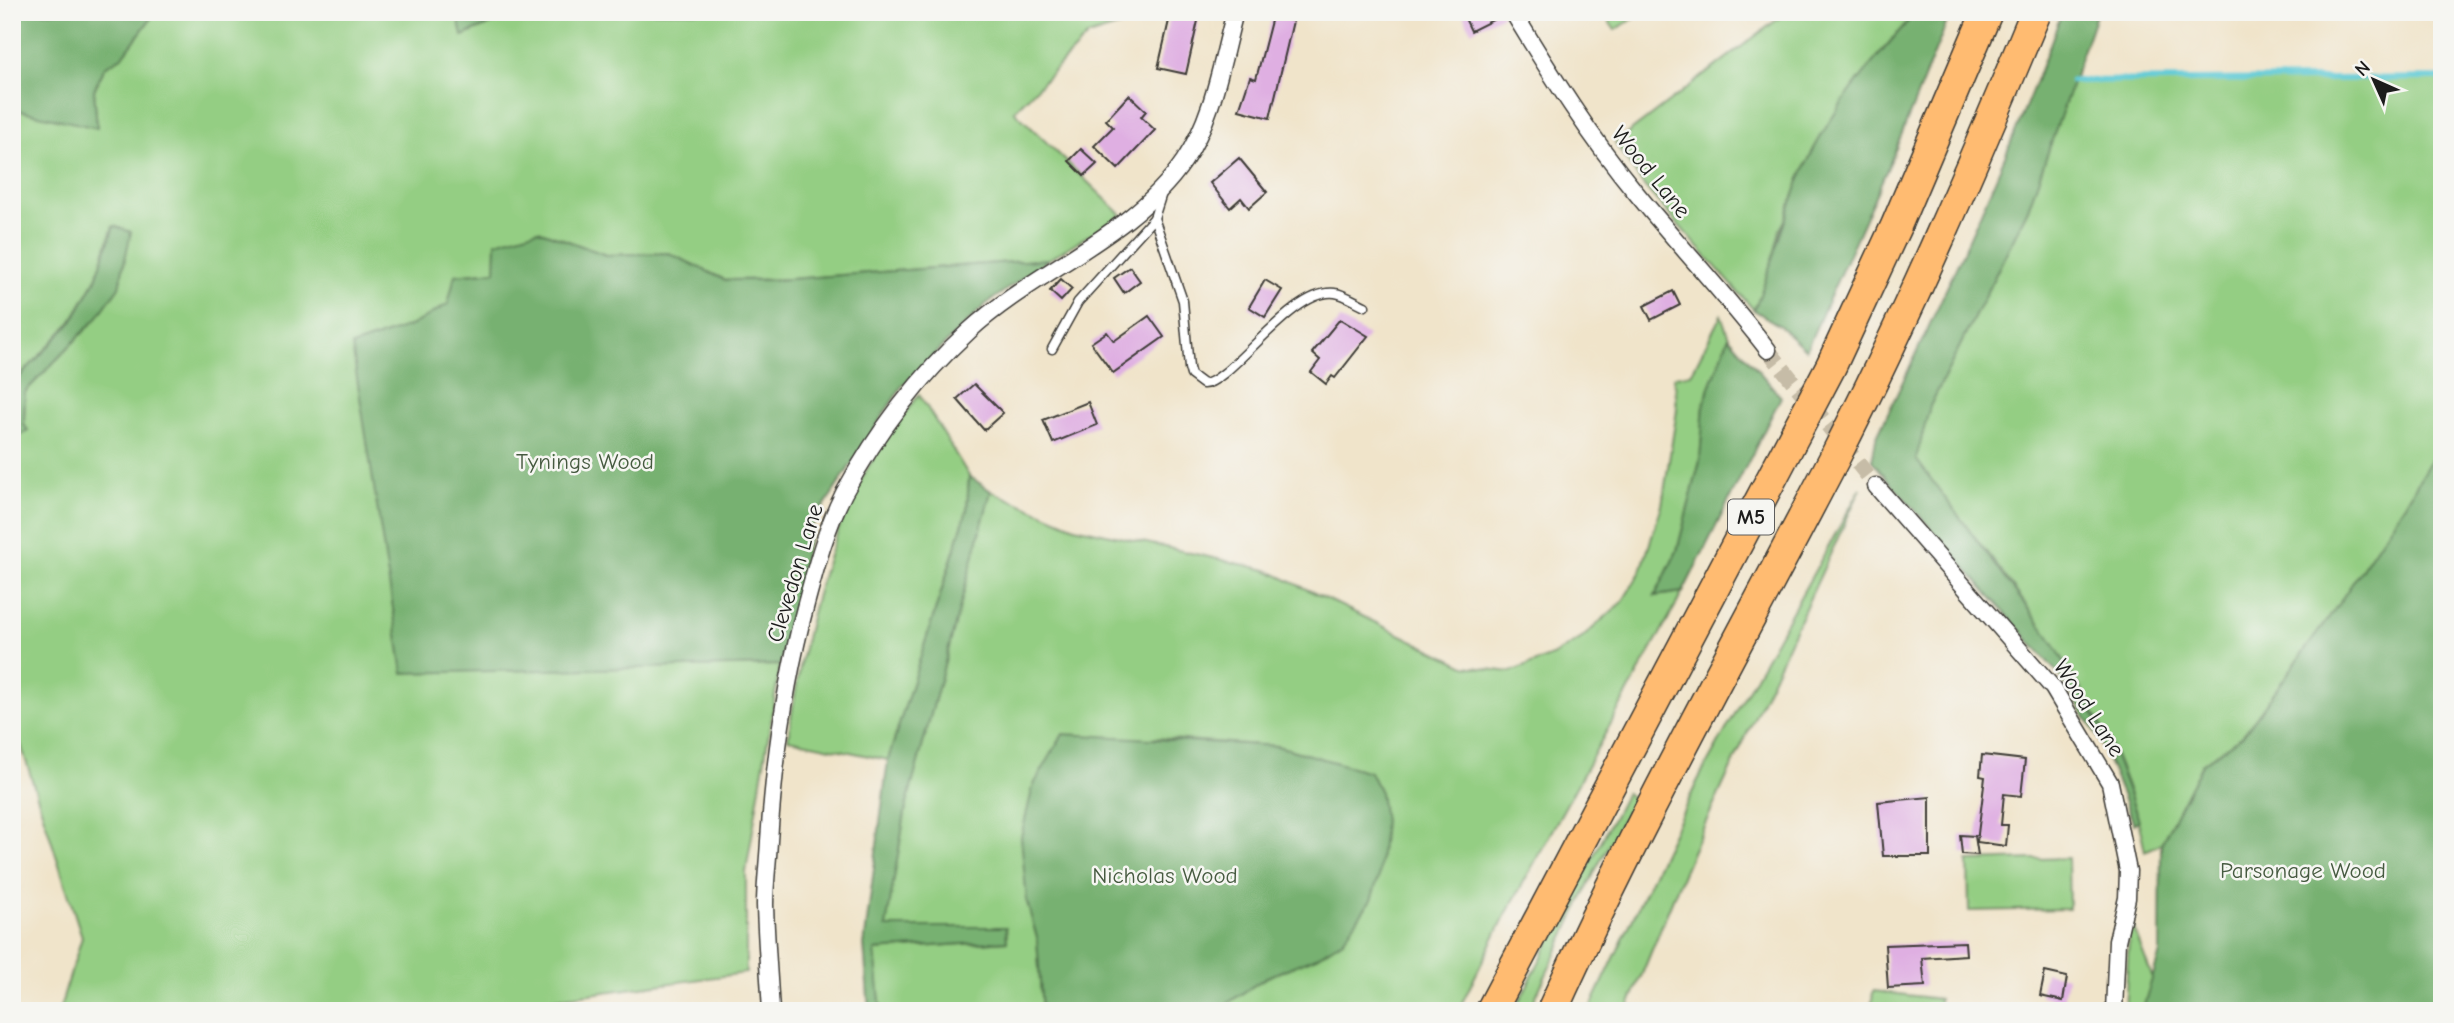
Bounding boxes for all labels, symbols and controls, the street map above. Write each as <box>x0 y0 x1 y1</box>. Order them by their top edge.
north arrow <box>2338 46 2408 116</box>
text: N <box>2351 57 2375 81</box>
street label: Wood Lane <box>1606 121 1696 223</box>
park label: Tynings Wood <box>516 448 654 475</box>
road number: M5 <box>1728 500 1774 534</box>
street label: Clevedon Lane <box>761 501 829 645</box>
street label: Wood Lane <box>2048 654 2130 762</box>
park label: Parsonage Wood <box>2220 857 2386 884</box>
park label: Nicholas Wood <box>1092 862 1238 889</box>

